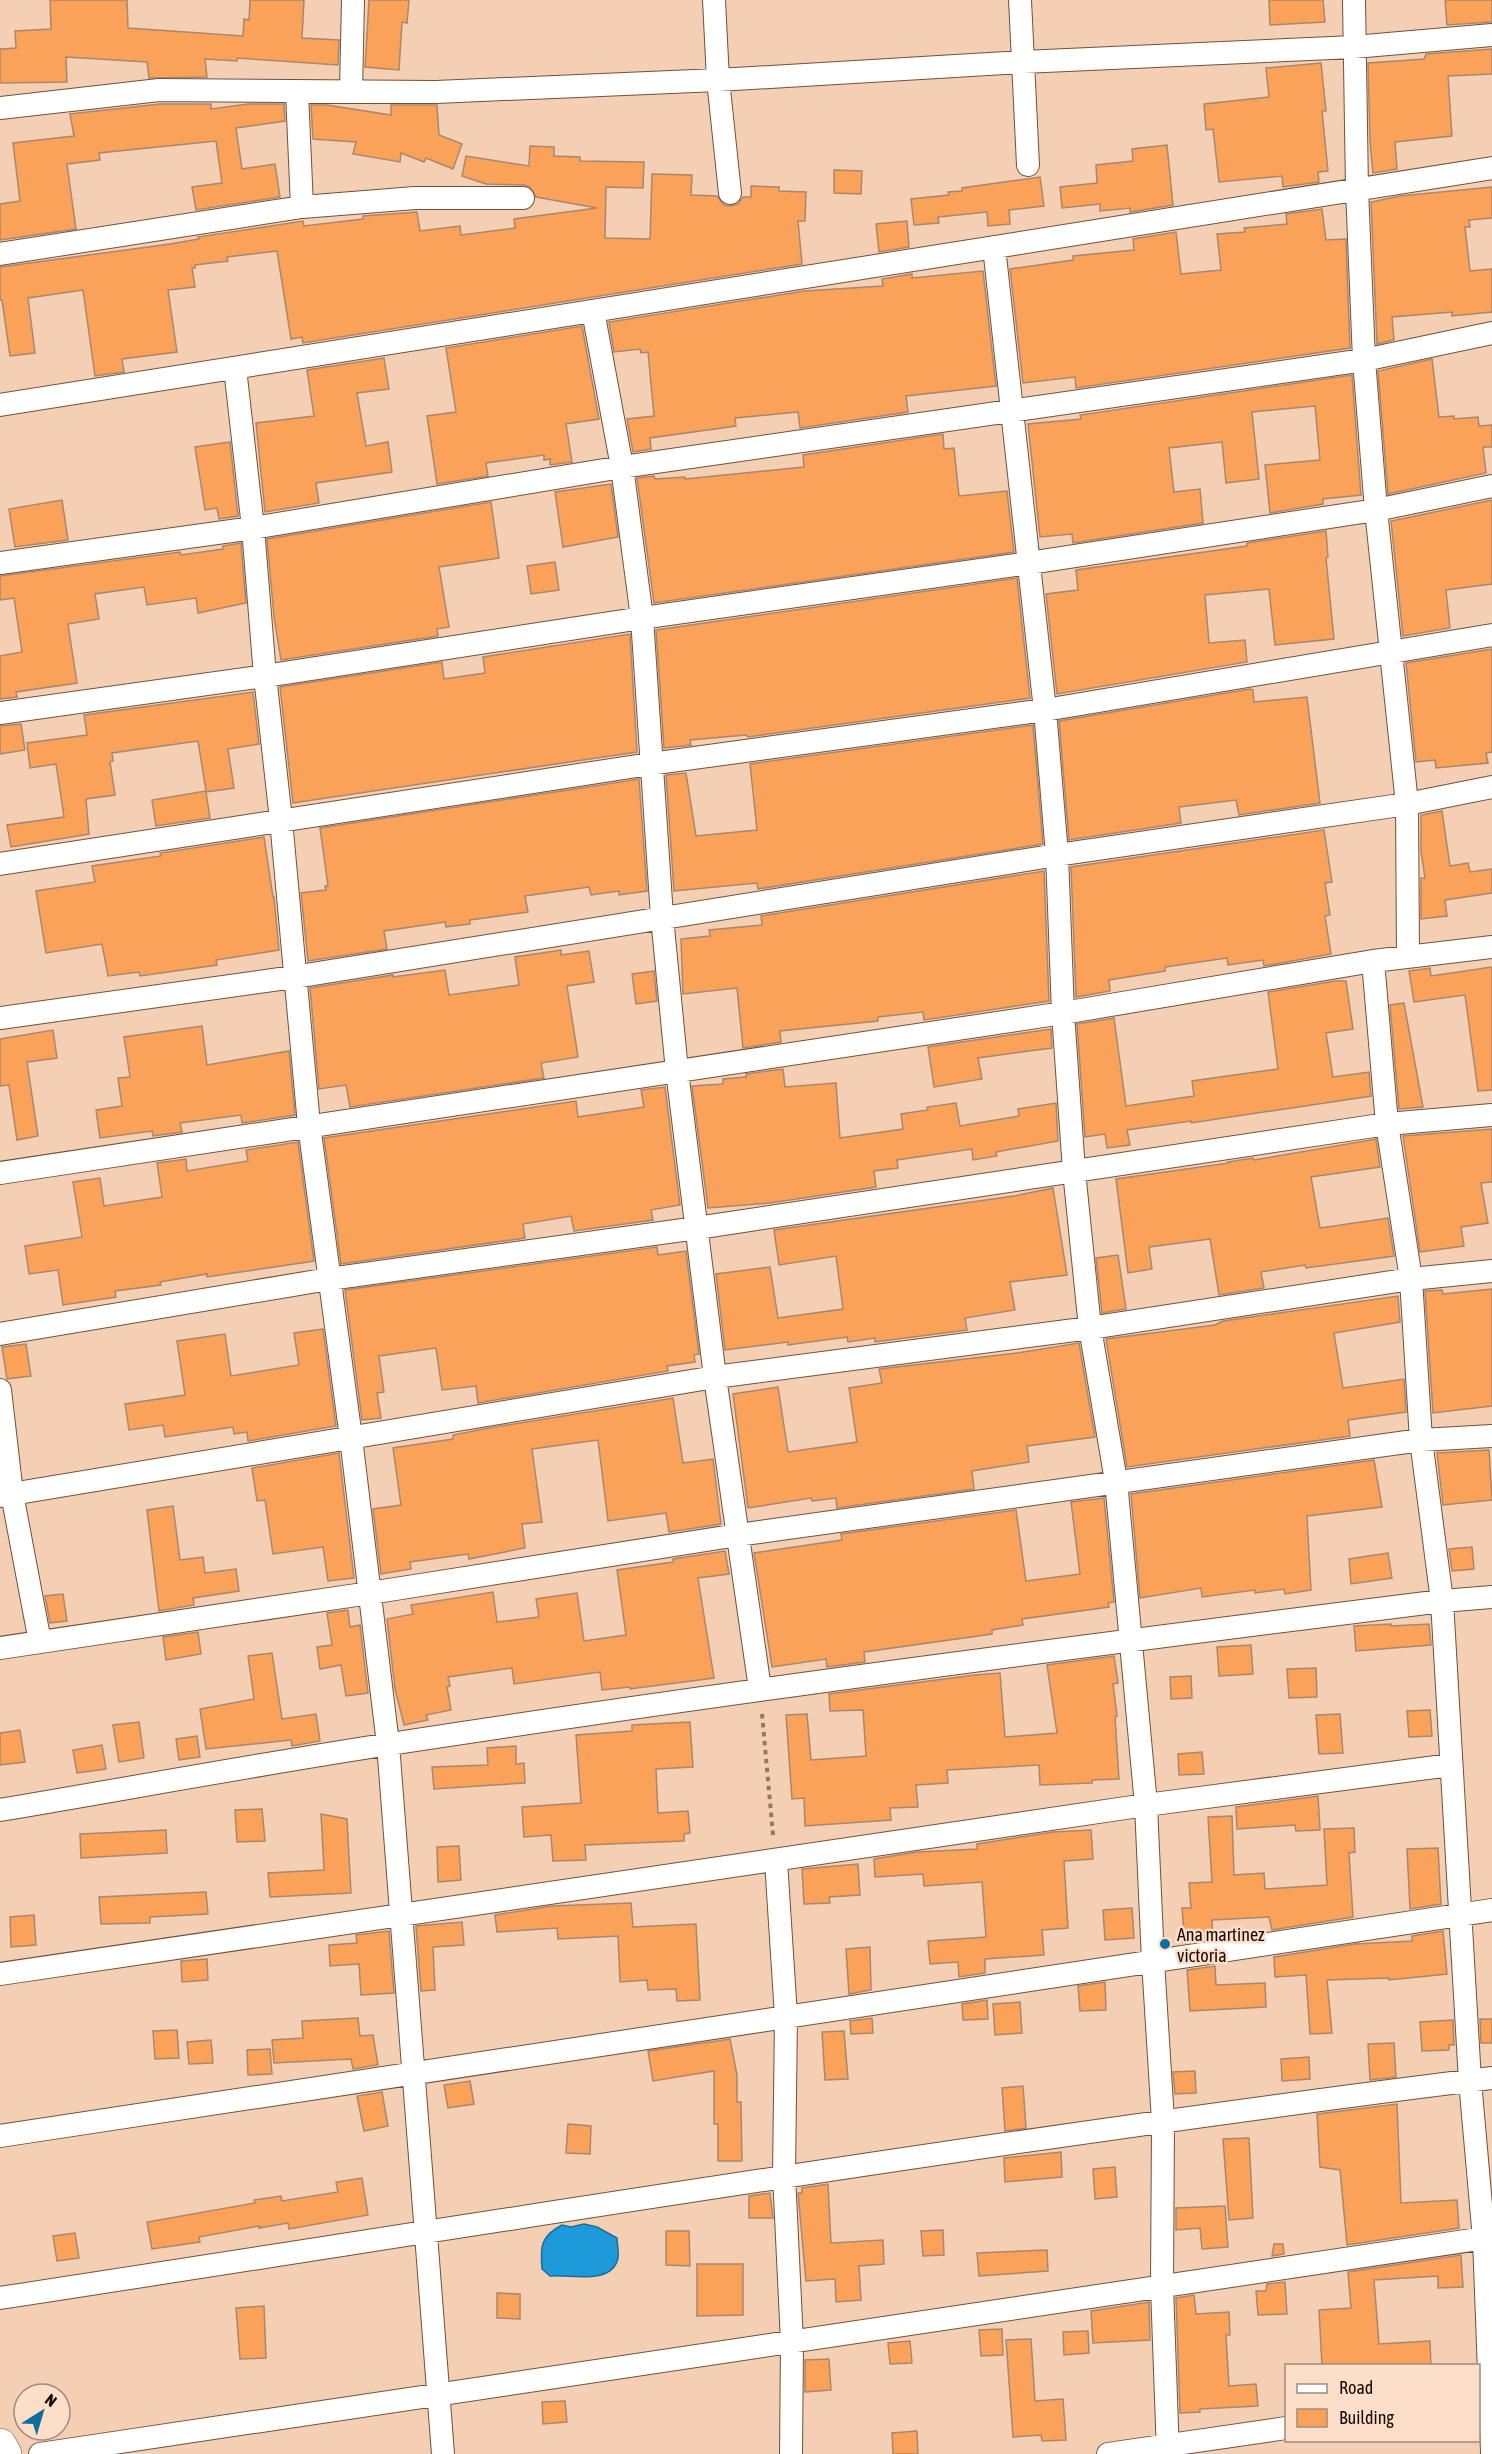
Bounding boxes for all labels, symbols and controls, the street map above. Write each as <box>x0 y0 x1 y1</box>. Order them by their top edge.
place label: Ana martinez victoria <box>1177 1924 1265 1966</box>
marker: Ana martinez victoria <box>1158 1937 1172 1951</box>
legend <box>1285 2364 1480 2442</box>
text: Road <box>1339 2377 1373 2398</box>
north arrow <box>12 2382 72 2442</box>
text: N <box>42 2390 60 2410</box>
text: Building <box>1339 2407 1394 2428</box>

